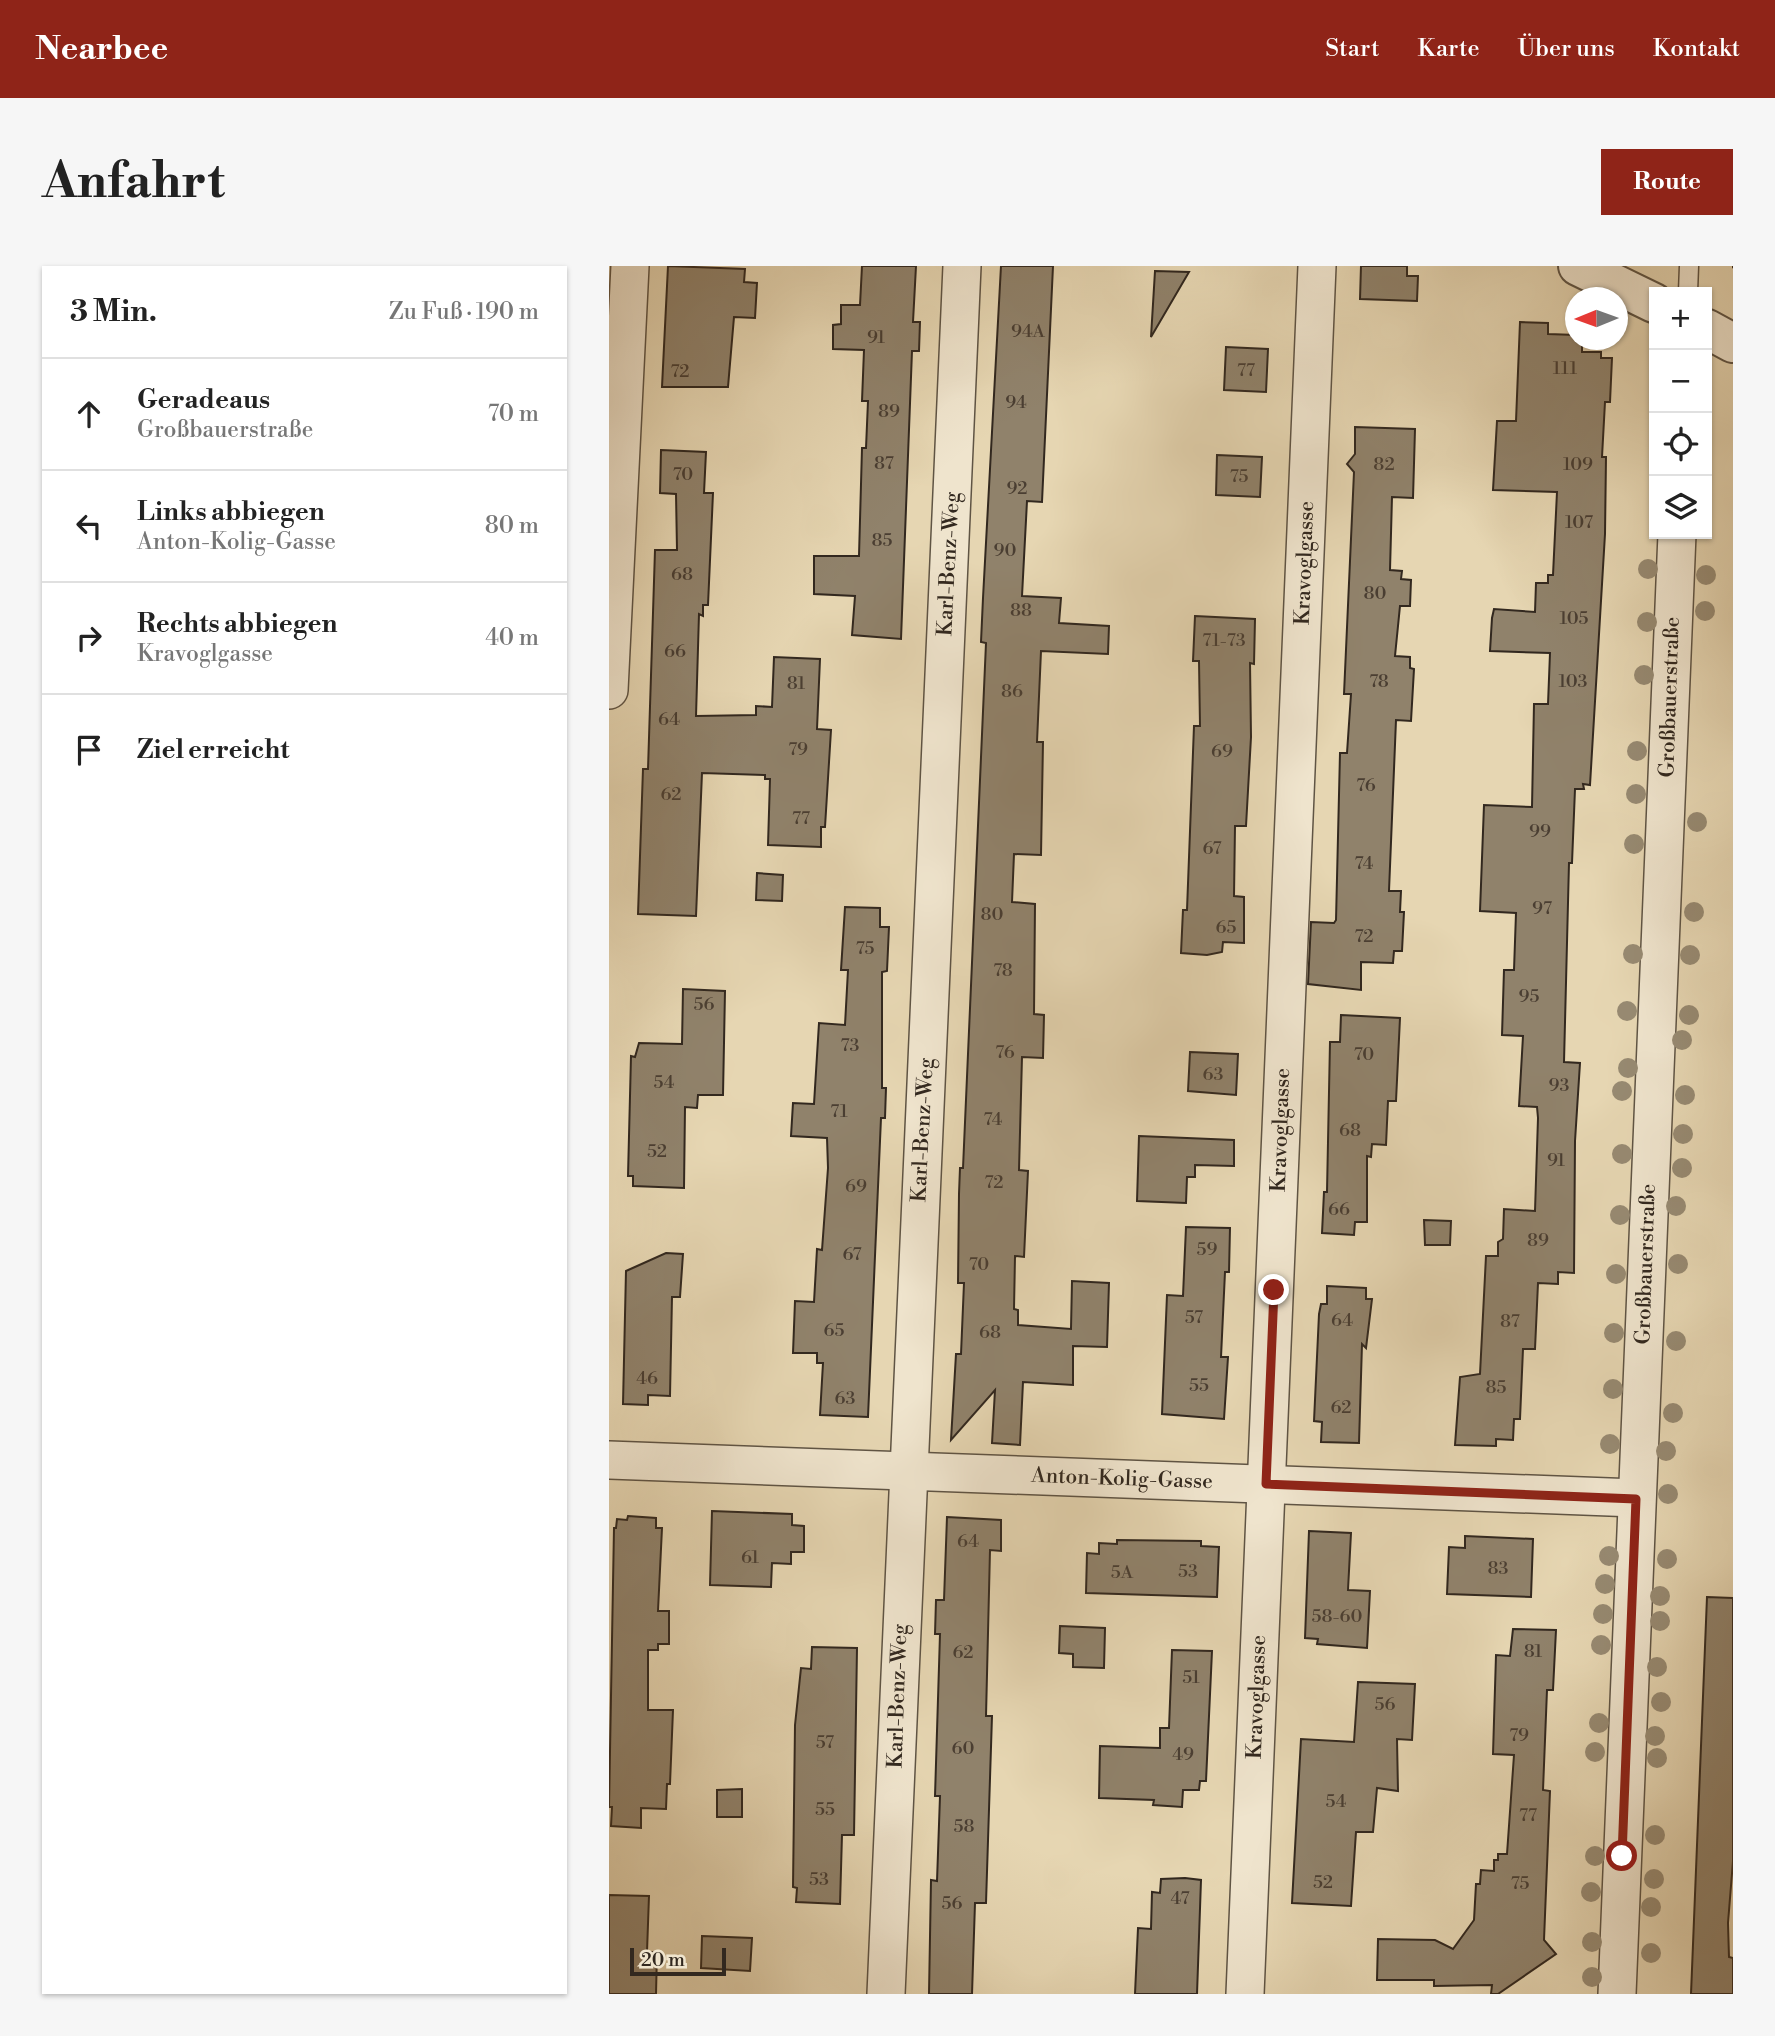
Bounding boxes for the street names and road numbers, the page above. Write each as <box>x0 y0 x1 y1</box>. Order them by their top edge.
street label: Karl-Benz-Weg <box>932 491 966 637</box>
street label: Kravoglgasse <box>1290 501 1320 625</box>
street label: Großbauerstraße <box>1654 616 1686 778</box>
street label: Karl-Benz-Weg <box>906 1057 940 1203</box>
street label: Kravoglgasse <box>1266 1068 1296 1192</box>
street label: Großbauerstraße <box>1630 1183 1662 1345</box>
street label: Anton-Kolig-Gasse <box>1030 1463 1213 1495</box>
street label: Karl-Benz-Weg <box>882 1623 914 1769</box>
street label: Kravoglgasse <box>1242 1635 1272 1759</box>

